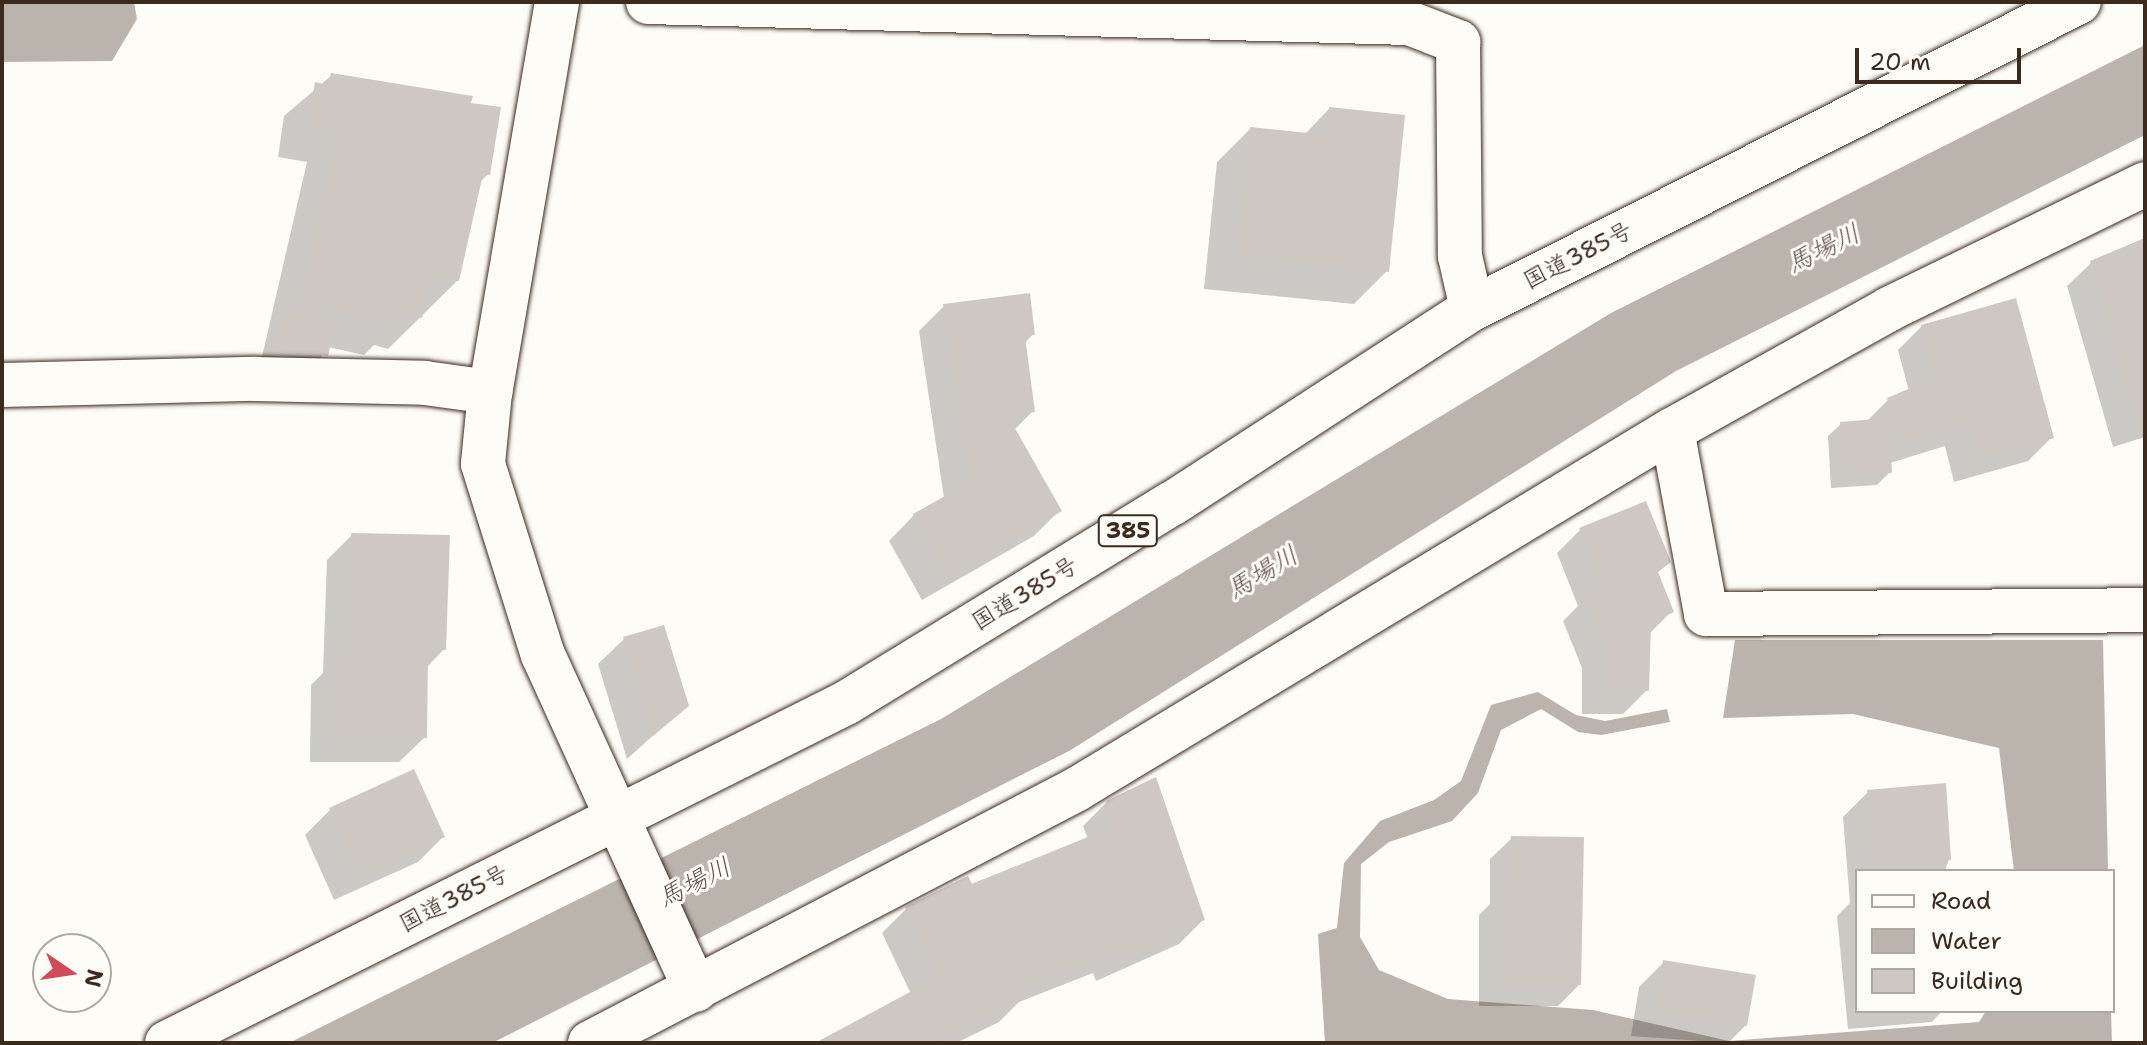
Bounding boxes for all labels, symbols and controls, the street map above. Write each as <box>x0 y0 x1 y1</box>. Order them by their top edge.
scale bar <box>1859 32 2025 82</box>
text: 20 m <box>1869 46 1931 78</box>
street label: 国道385号 <box>1518 216 1638 296</box>
water label: 馬場川 <box>1781 217 1865 279</box>
road number: 385 <box>1096 513 1160 549</box>
water label: 馬場川 <box>1221 539 1303 605</box>
street label: 国道385号 <box>967 551 1083 637</box>
water label: 馬場川 <box>652 850 736 914</box>
street label: 国道385号 <box>394 859 514 939</box>
legend <box>1855 869 2115 1013</box>
text: Road <box>1931 885 1991 917</box>
text: Water <box>1931 925 2002 957</box>
north arrow <box>32 933 112 1013</box>
text: Building <box>1931 965 2023 997</box>
text: N <box>78 966 110 990</box>

